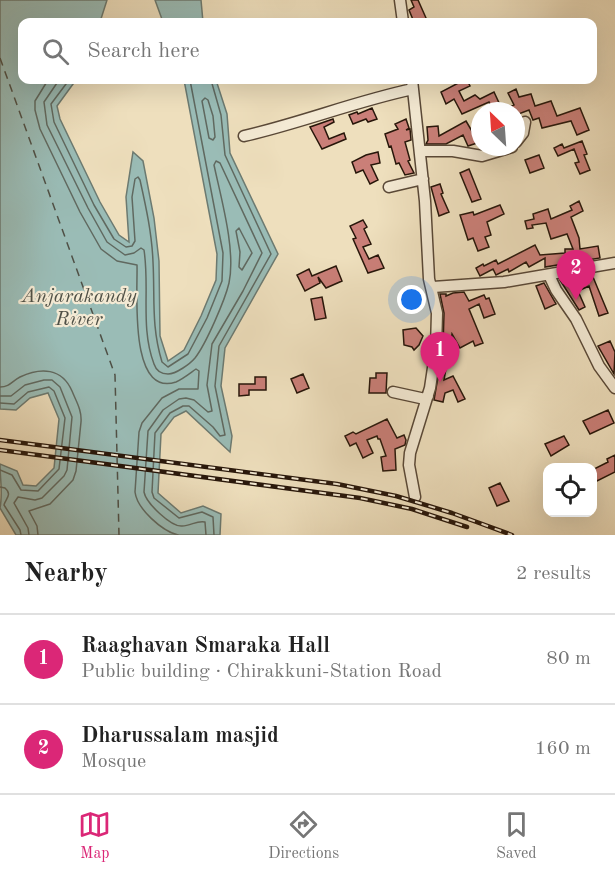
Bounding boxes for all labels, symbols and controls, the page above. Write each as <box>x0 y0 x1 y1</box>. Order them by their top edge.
search box <box>18 18 597 84</box>
icon: search <box>39 35 72 68</box>
text: Search here <box>87 40 200 62</box>
north arrow <box>471 102 525 156</box>
pin: 2 <box>556 250 596 300</box>
your location <box>397 285 426 314</box>
water label: Anjarakandy River <box>20 287 137 330</box>
pin: 1 <box>420 332 460 382</box>
map controls <box>543 463 597 517</box>
button: locate <box>543 463 597 517</box>
text: Nearby <box>24 561 108 587</box>
text: 2 results <box>516 564 591 584</box>
text: Raaghavan Smaraka Hall <box>81 635 330 657</box>
text: 1 <box>38 649 49 669</box>
text: 80 m <box>546 649 591 669</box>
text: Public building · Chirakkuni-Station Road <box>81 662 442 682</box>
text: Dharussalam masjid <box>81 725 279 747</box>
text: 2 <box>38 739 49 759</box>
text: 160 m <box>535 739 591 759</box>
text: Mosque <box>81 752 146 772</box>
tab: Map <box>78 808 111 864</box>
tab: Directions <box>268 808 339 864</box>
tab: Saved <box>496 808 537 864</box>

